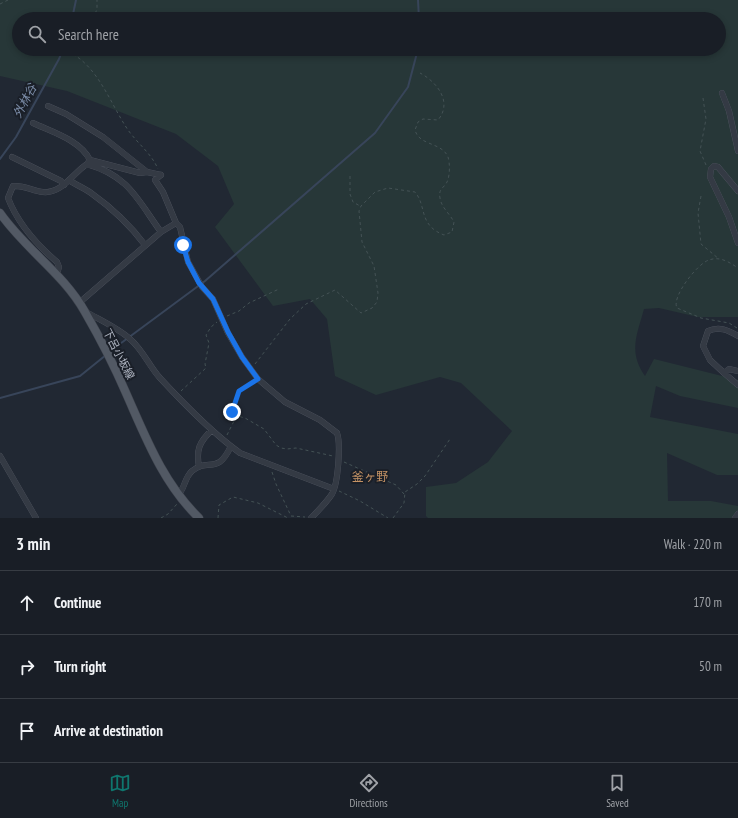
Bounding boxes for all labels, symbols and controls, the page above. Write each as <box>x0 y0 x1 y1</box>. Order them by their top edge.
search box <box>12 12 726 56</box>
icon: search <box>26 23 48 45</box>
text: Search here <box>58 25 119 44</box>
water label: 外林谷 <box>9 80 40 120</box>
route start <box>174 236 192 254</box>
street label: 下呂小坂線 <box>100 326 138 382</box>
route end <box>223 403 241 421</box>
district label: 釜ヶ野 <box>352 469 388 484</box>
text: 3 min <box>16 533 50 555</box>
text: Walk · 220 m <box>664 536 722 553</box>
icon: ahead <box>16 592 38 614</box>
text: Continue <box>54 593 101 612</box>
text: 170 m <box>693 594 722 611</box>
icon: right <box>16 656 38 678</box>
text: Turn right <box>54 657 106 676</box>
text: 50 m <box>699 658 722 675</box>
icon: arrive <box>16 720 38 742</box>
text: Arrive at destination <box>54 721 163 740</box>
tab: Map <box>109 772 131 810</box>
tab: Directions <box>350 772 388 810</box>
tab: Saved <box>606 772 629 810</box>

